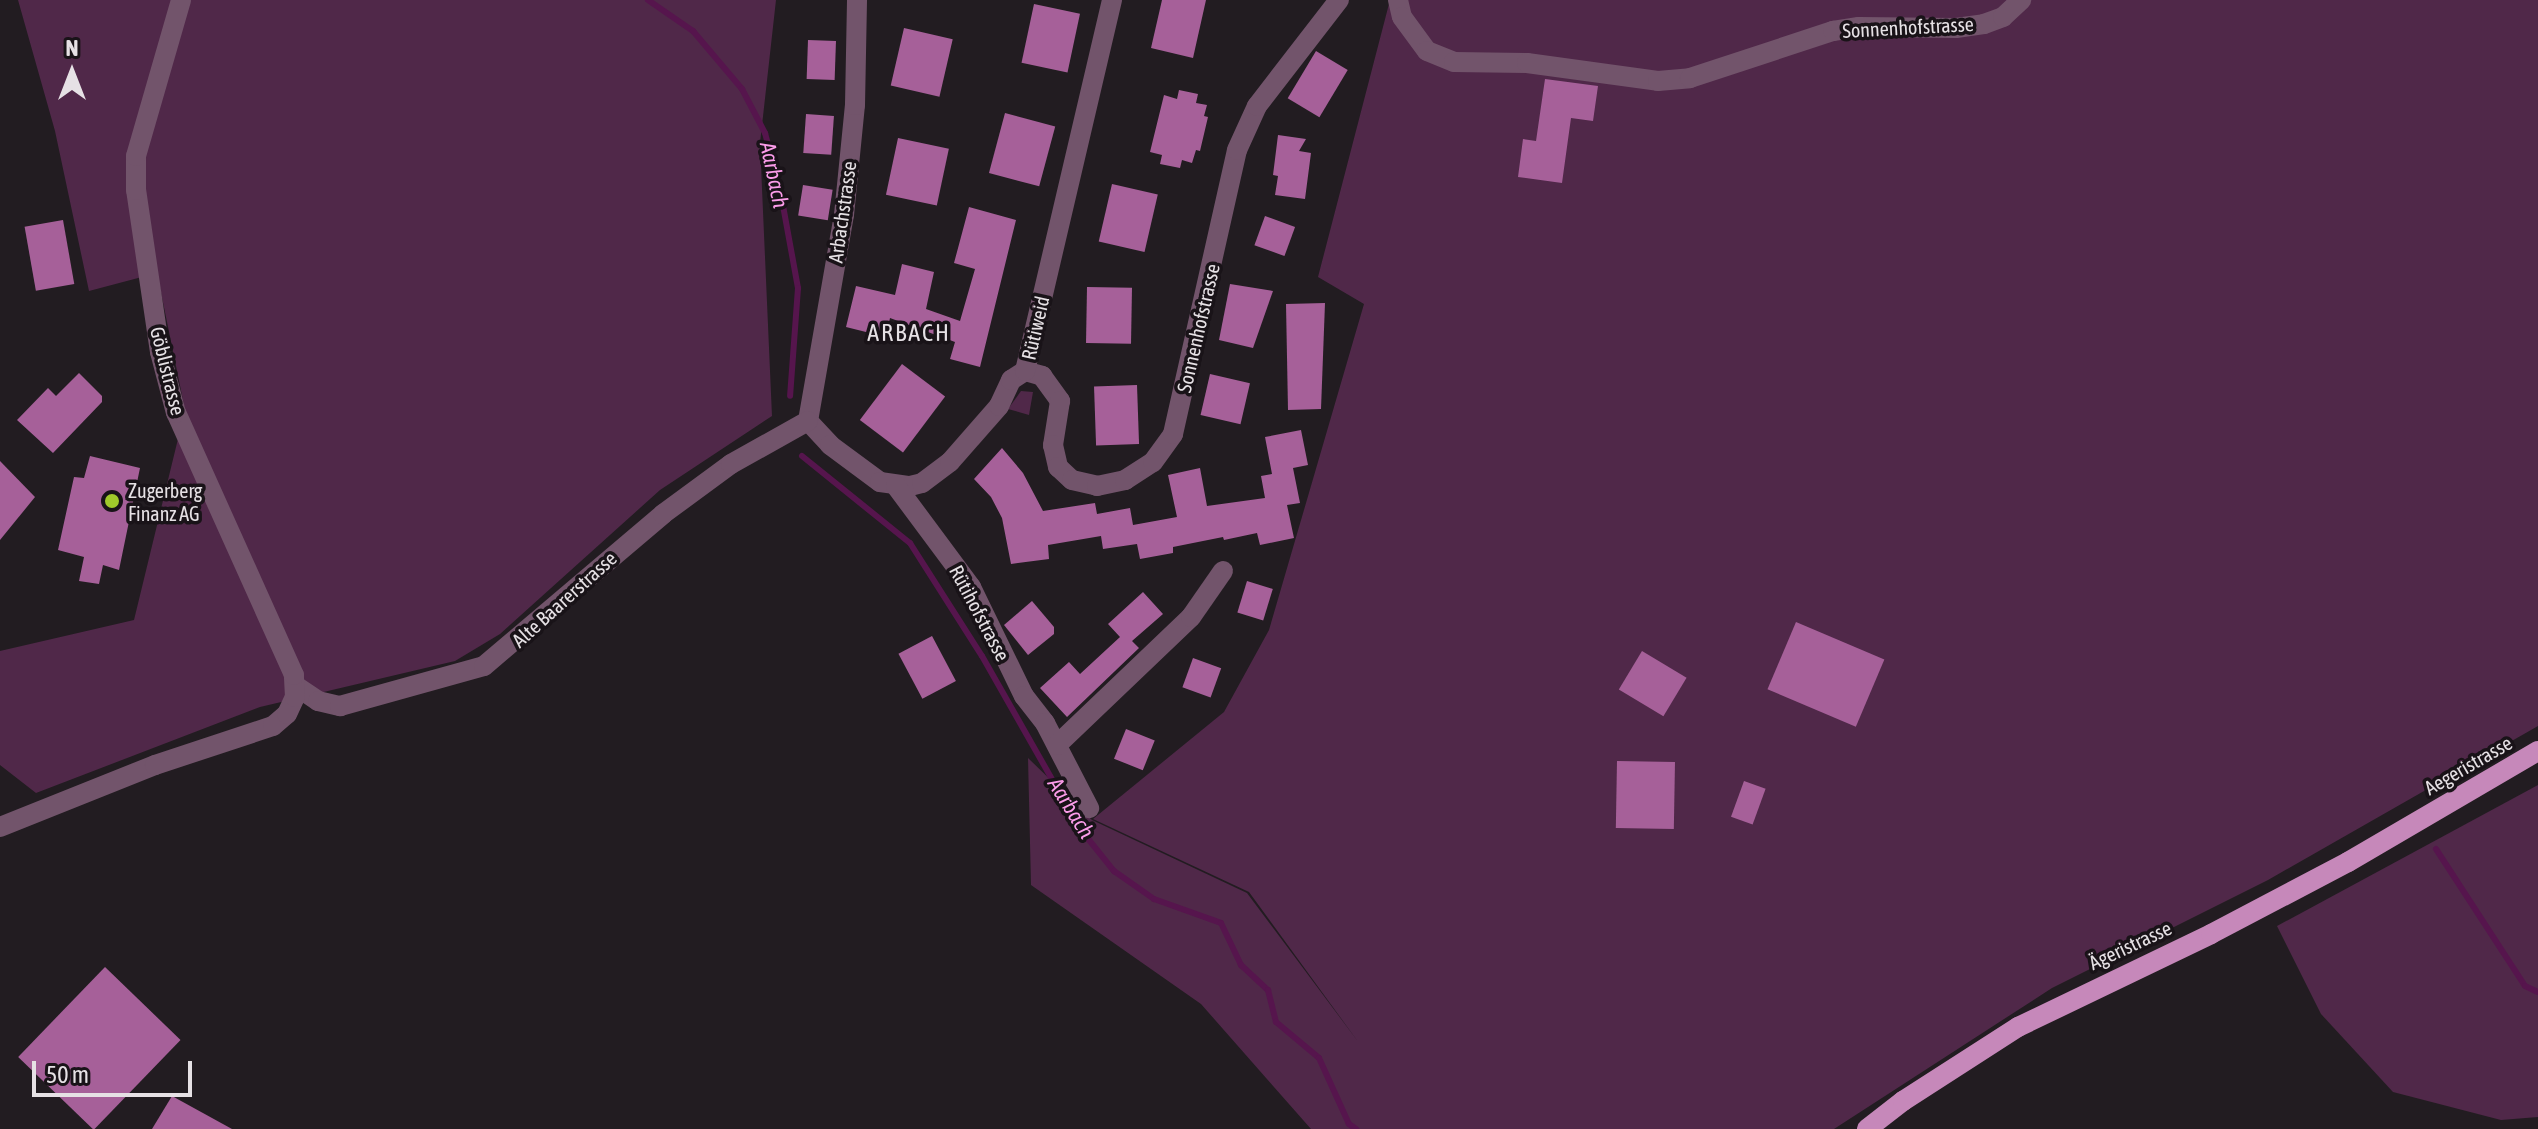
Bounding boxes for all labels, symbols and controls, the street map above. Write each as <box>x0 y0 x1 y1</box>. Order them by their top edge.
street label: Sonnenhofstrasse <box>1842 12 1974 42</box>
north arrow <box>32 32 112 112</box>
text: N <box>66 35 78 61</box>
water label: Aarbach <box>754 140 794 210</box>
street label: Arbachstrasse <box>823 160 861 264</box>
street label: Sonnenhofstrasse <box>1172 261 1224 395</box>
street label: Rütiweid <box>1016 294 1054 362</box>
district label: ARBACH <box>867 319 951 347</box>
street label: Göblistrasse <box>145 324 191 418</box>
place label: Zugerberg Finanz AG <box>128 478 202 525</box>
marker: Zugerberg Finanz AG <box>103 492 121 510</box>
street label: Alte Baarerstrasse <box>507 546 621 652</box>
street label: Rütihofstrasse <box>945 561 1015 665</box>
street label: Aegeristrasse <box>2420 730 2516 800</box>
water label: Aarbach <box>1042 773 1100 843</box>
street label: Ägeristrasse <box>2085 915 2175 975</box>
scale bar <box>36 1045 196 1095</box>
text: 50 m <box>46 1061 89 1088</box>

